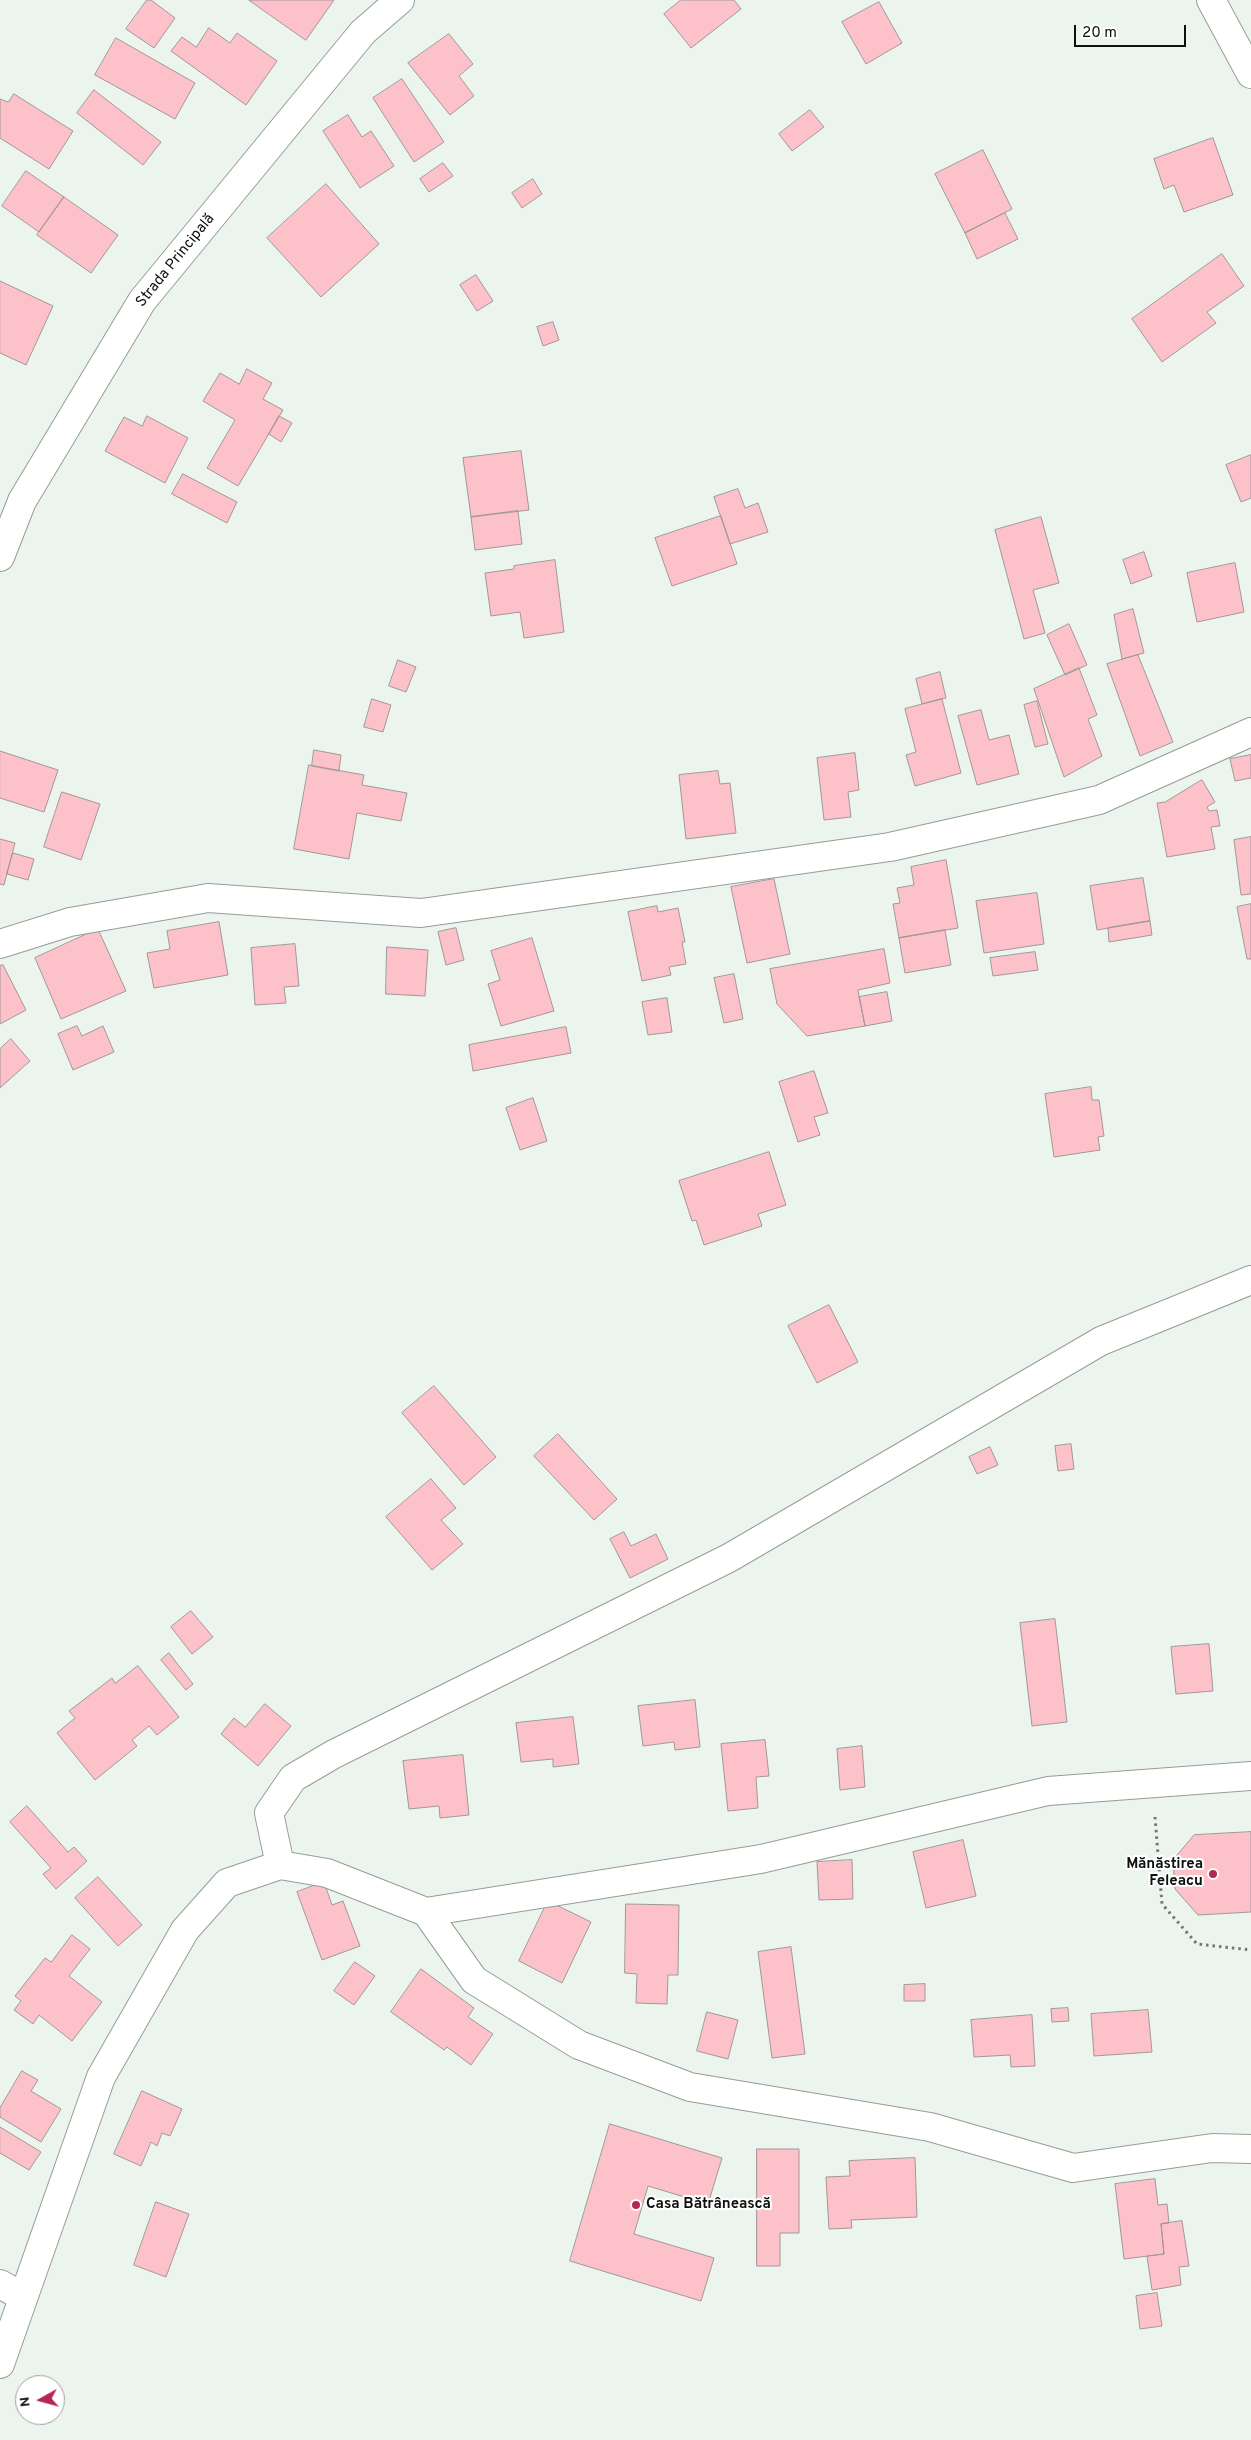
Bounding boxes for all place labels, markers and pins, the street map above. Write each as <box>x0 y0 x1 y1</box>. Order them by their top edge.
place label: Mănăstirea Feleacu <box>1126 1856 1203 1891</box>
marker: Mănăstirea Feleacu <box>1207 1868 1219 1880</box>
place label: Casa Bătrânească <box>646 2196 771 2214</box>
marker: Casa Bătrânească <box>630 2199 642 2211</box>

